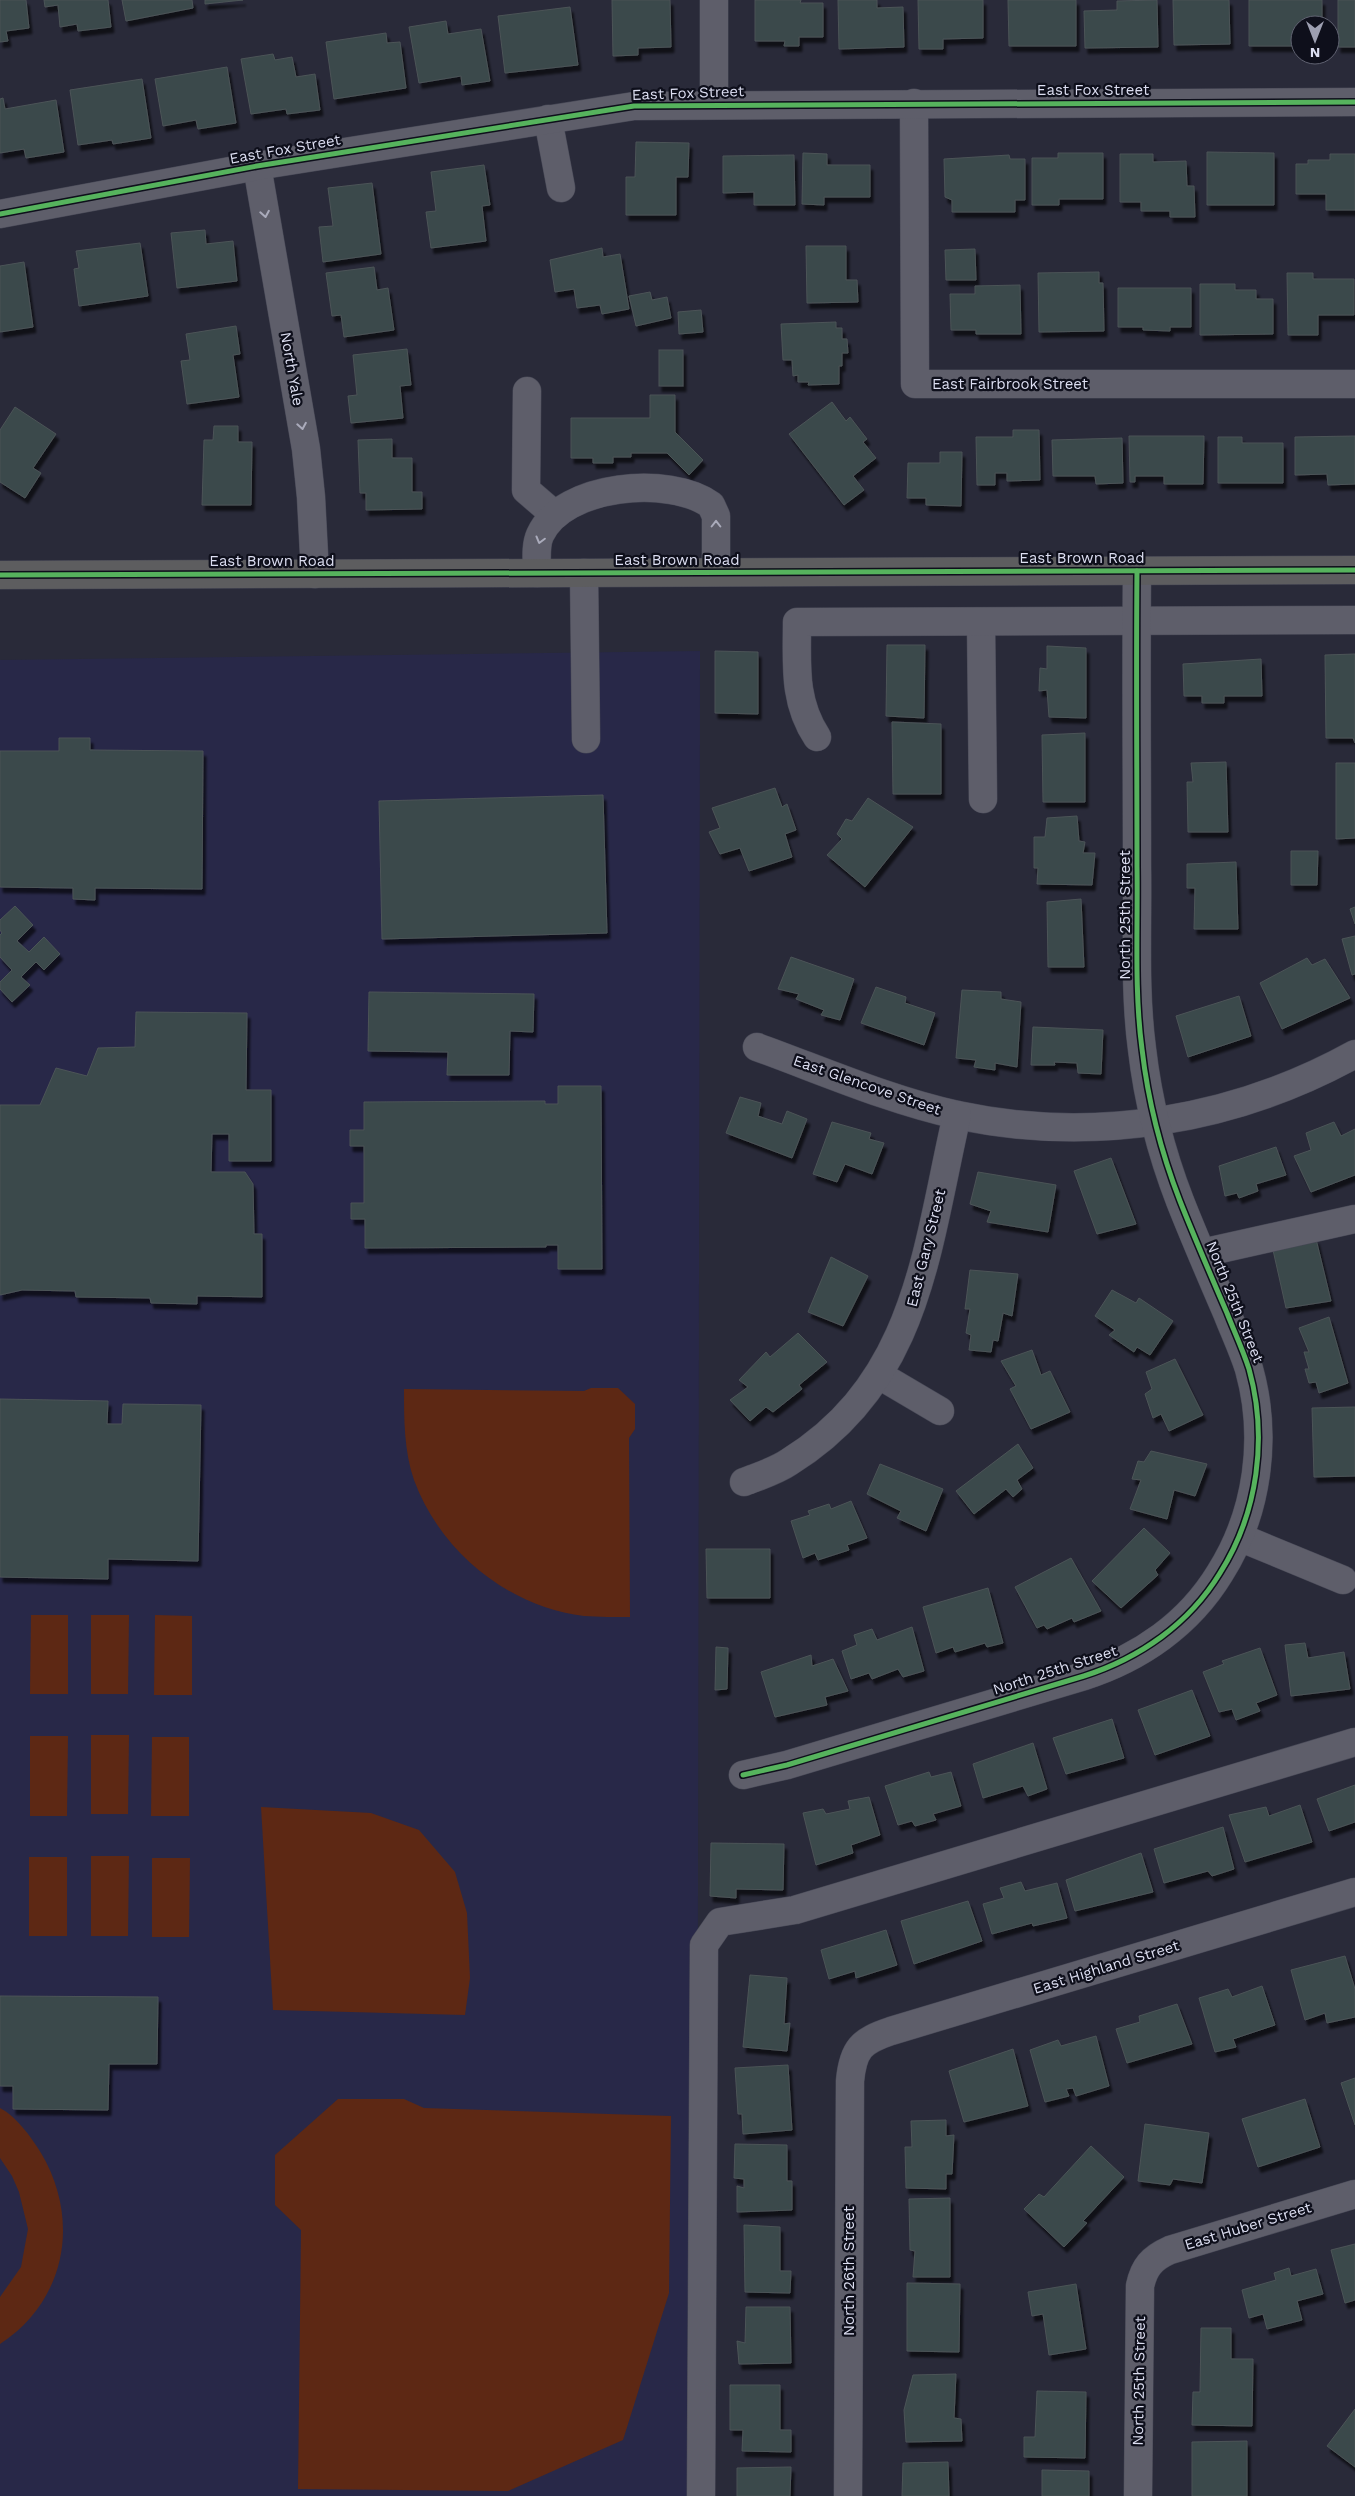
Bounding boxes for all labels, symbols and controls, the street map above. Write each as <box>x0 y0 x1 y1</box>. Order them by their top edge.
north arrow <box>1290 15 1340 65</box>
text: N <box>1310 45 1320 61</box>
street label: East Fox Street <box>1037 81 1150 99</box>
street label: East Fox Street <box>632 82 745 104</box>
street label: East Fox Street <box>228 130 343 168</box>
one-way arrow <box>260 210 270 219</box>
street label: North Yale <box>277 331 307 407</box>
street label: East Fairbrook Street <box>932 375 1089 393</box>
one-way arrow <box>296 422 306 431</box>
one-way arrow <box>711 519 721 527</box>
one-way arrow <box>535 536 546 545</box>
street label: East Brown Road <box>1019 549 1145 567</box>
street label: East Brown Road <box>614 551 740 569</box>
street label: East Brown Road <box>209 552 335 570</box>
street label: North 25th Street <box>1116 850 1134 980</box>
street label: East Glencove Street <box>791 1051 944 1119</box>
street label: East Gary Street <box>903 1187 949 1309</box>
street label: North 25th Street <box>1202 1239 1268 1366</box>
street label: North 25th Street <box>991 1641 1120 1699</box>
street label: East Highland Street <box>1031 1936 1182 1998</box>
street label: East Huber Street <box>1182 2198 1314 2254</box>
street label: North 26th Street <box>840 2205 858 2336</box>
street label: North 25th Street <box>1129 2315 1149 2446</box>

